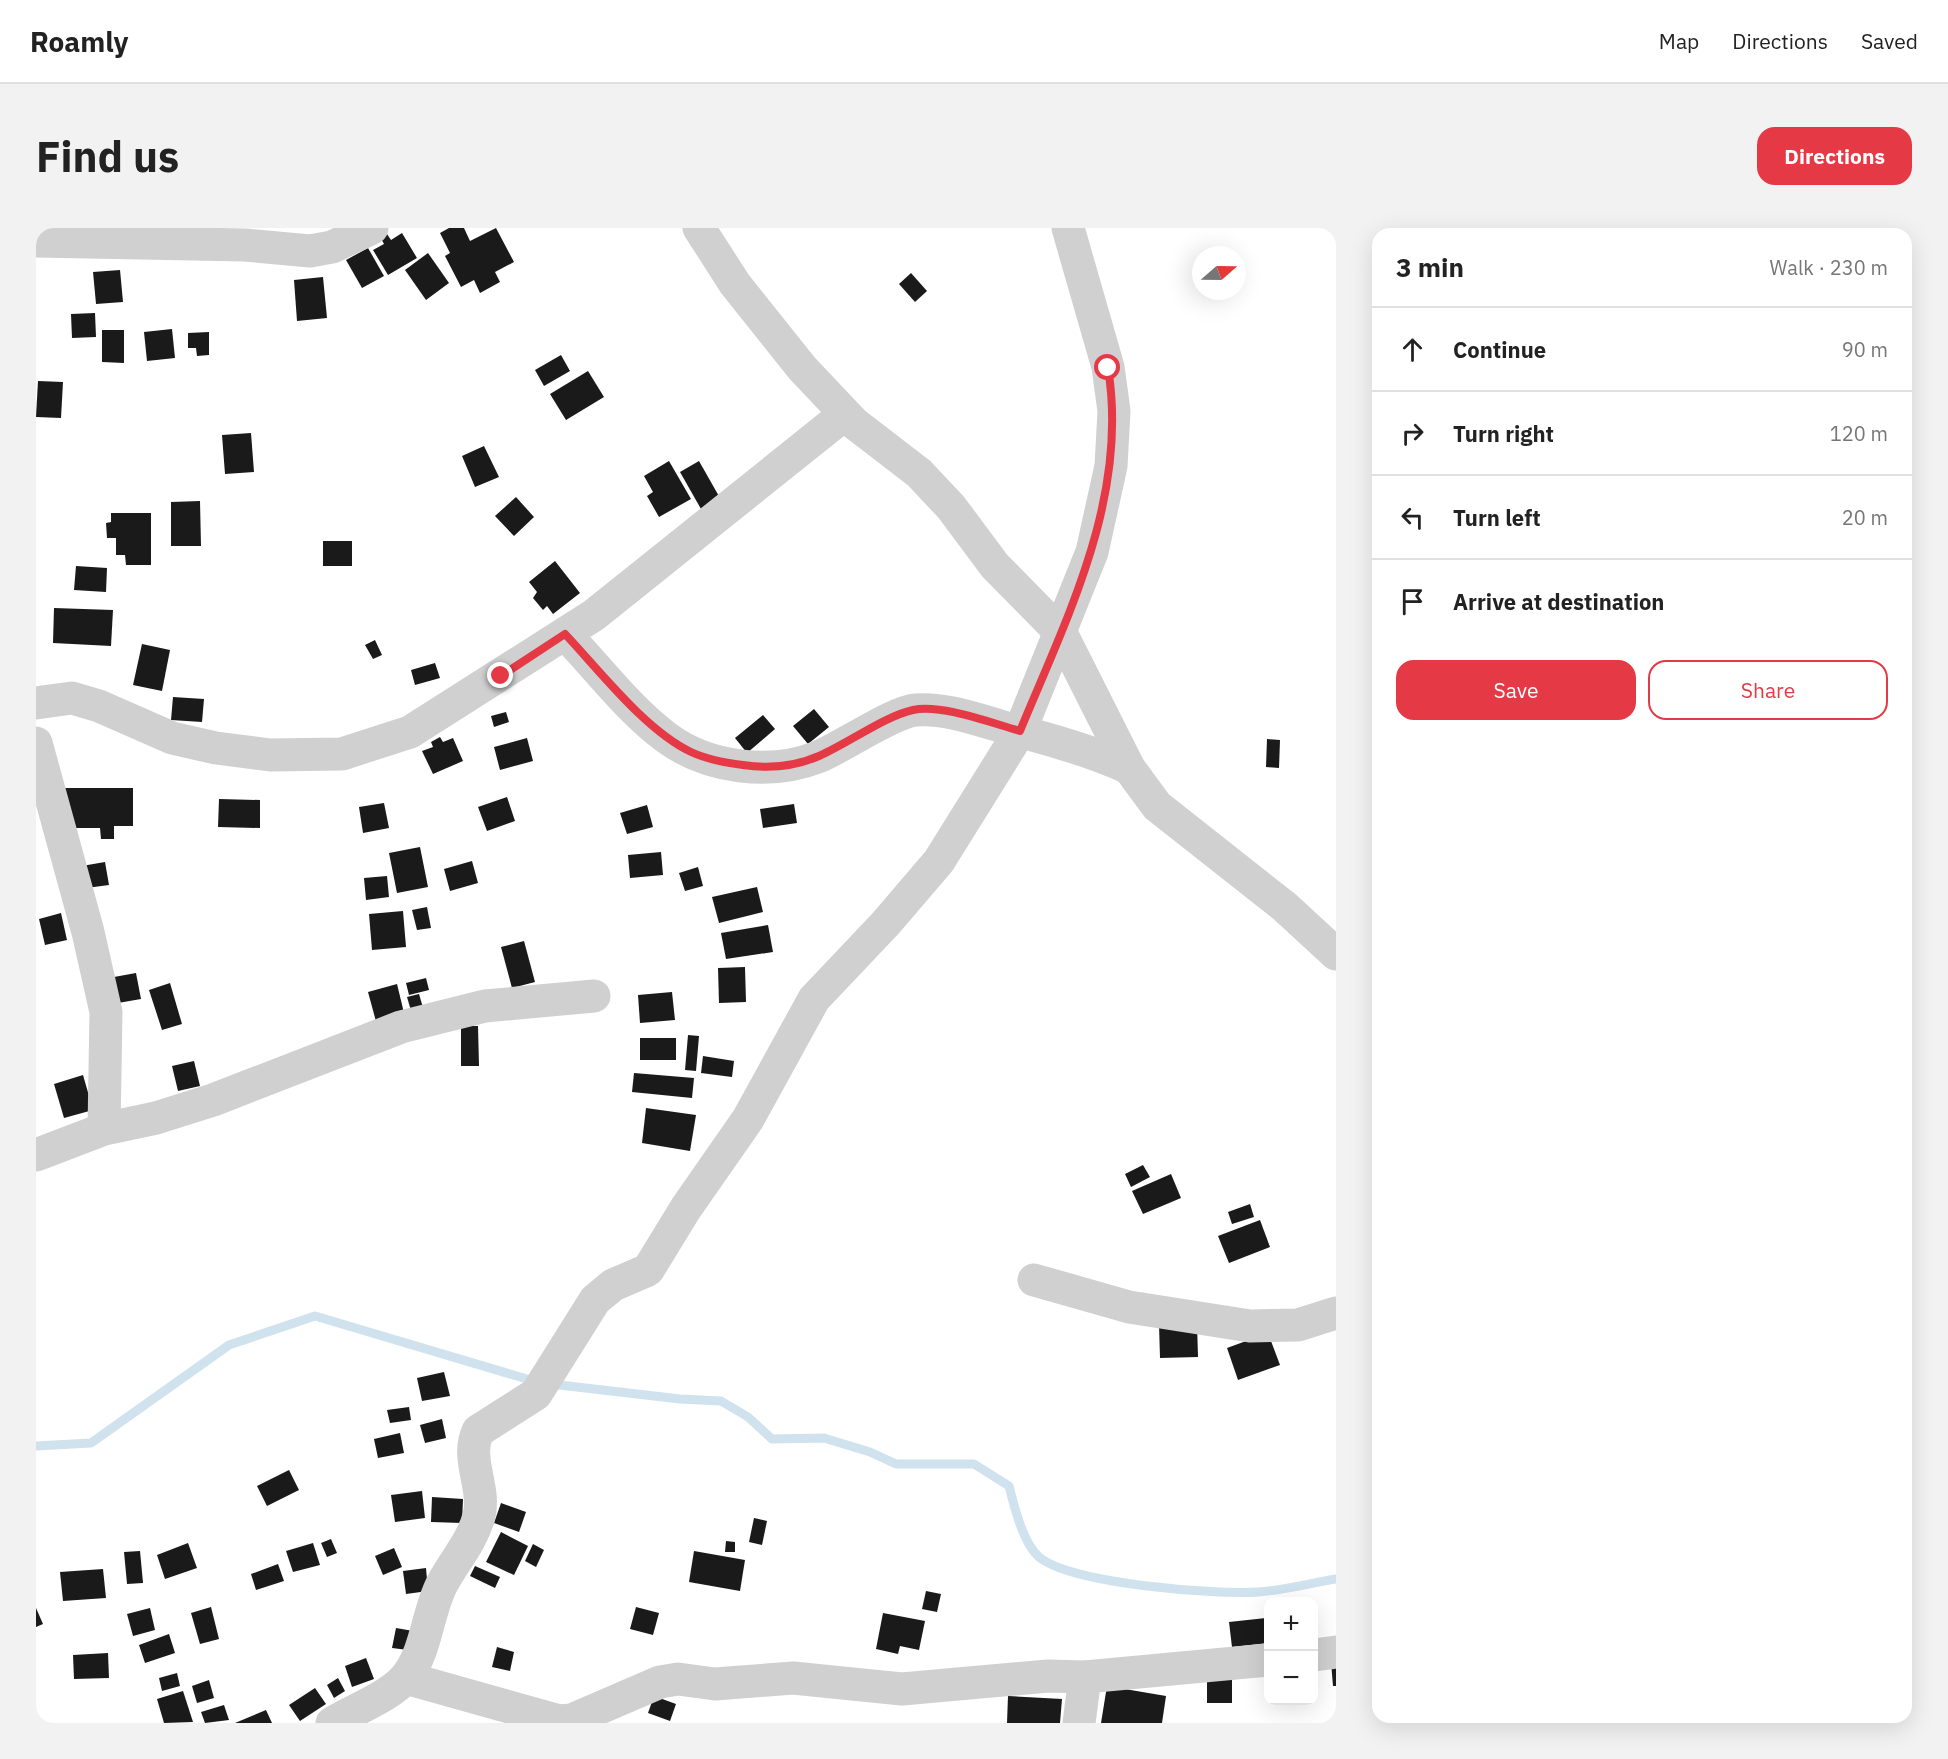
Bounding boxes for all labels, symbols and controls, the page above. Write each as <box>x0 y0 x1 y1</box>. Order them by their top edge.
text: Roamly <box>30 23 128 60</box>
text: Map <box>1659 27 1699 55</box>
text: Directions <box>1732 27 1828 55</box>
text: Saved <box>1861 27 1918 55</box>
button: Directions <box>1757 127 1912 185</box>
text: Find us <box>36 129 179 184</box>
north arrow <box>1192 246 1246 300</box>
text: 3 min <box>1396 250 1464 284</box>
text: Walk · 230 m <box>1770 254 1888 281</box>
icon: ahead <box>1396 333 1429 366</box>
text: Continue <box>1453 335 1546 364</box>
text: 90 m <box>1842 336 1888 363</box>
route start <box>1094 354 1120 380</box>
icon: right <box>1396 417 1429 450</box>
text: Turn right <box>1453 419 1554 448</box>
text: 120 m <box>1830 420 1888 447</box>
icon: left <box>1396 501 1429 534</box>
text: Turn left <box>1453 503 1541 532</box>
text: 20 m <box>1842 504 1888 531</box>
icon: arrive <box>1396 585 1429 618</box>
text: Arrive at destination <box>1453 587 1664 616</box>
button: Save <box>1396 660 1636 720</box>
button: Share <box>1648 660 1888 720</box>
route end <box>487 662 513 688</box>
map controls <box>1264 1597 1318 1705</box>
button: + <box>1264 1597 1318 1651</box>
button: − <box>1264 1651 1318 1705</box>

